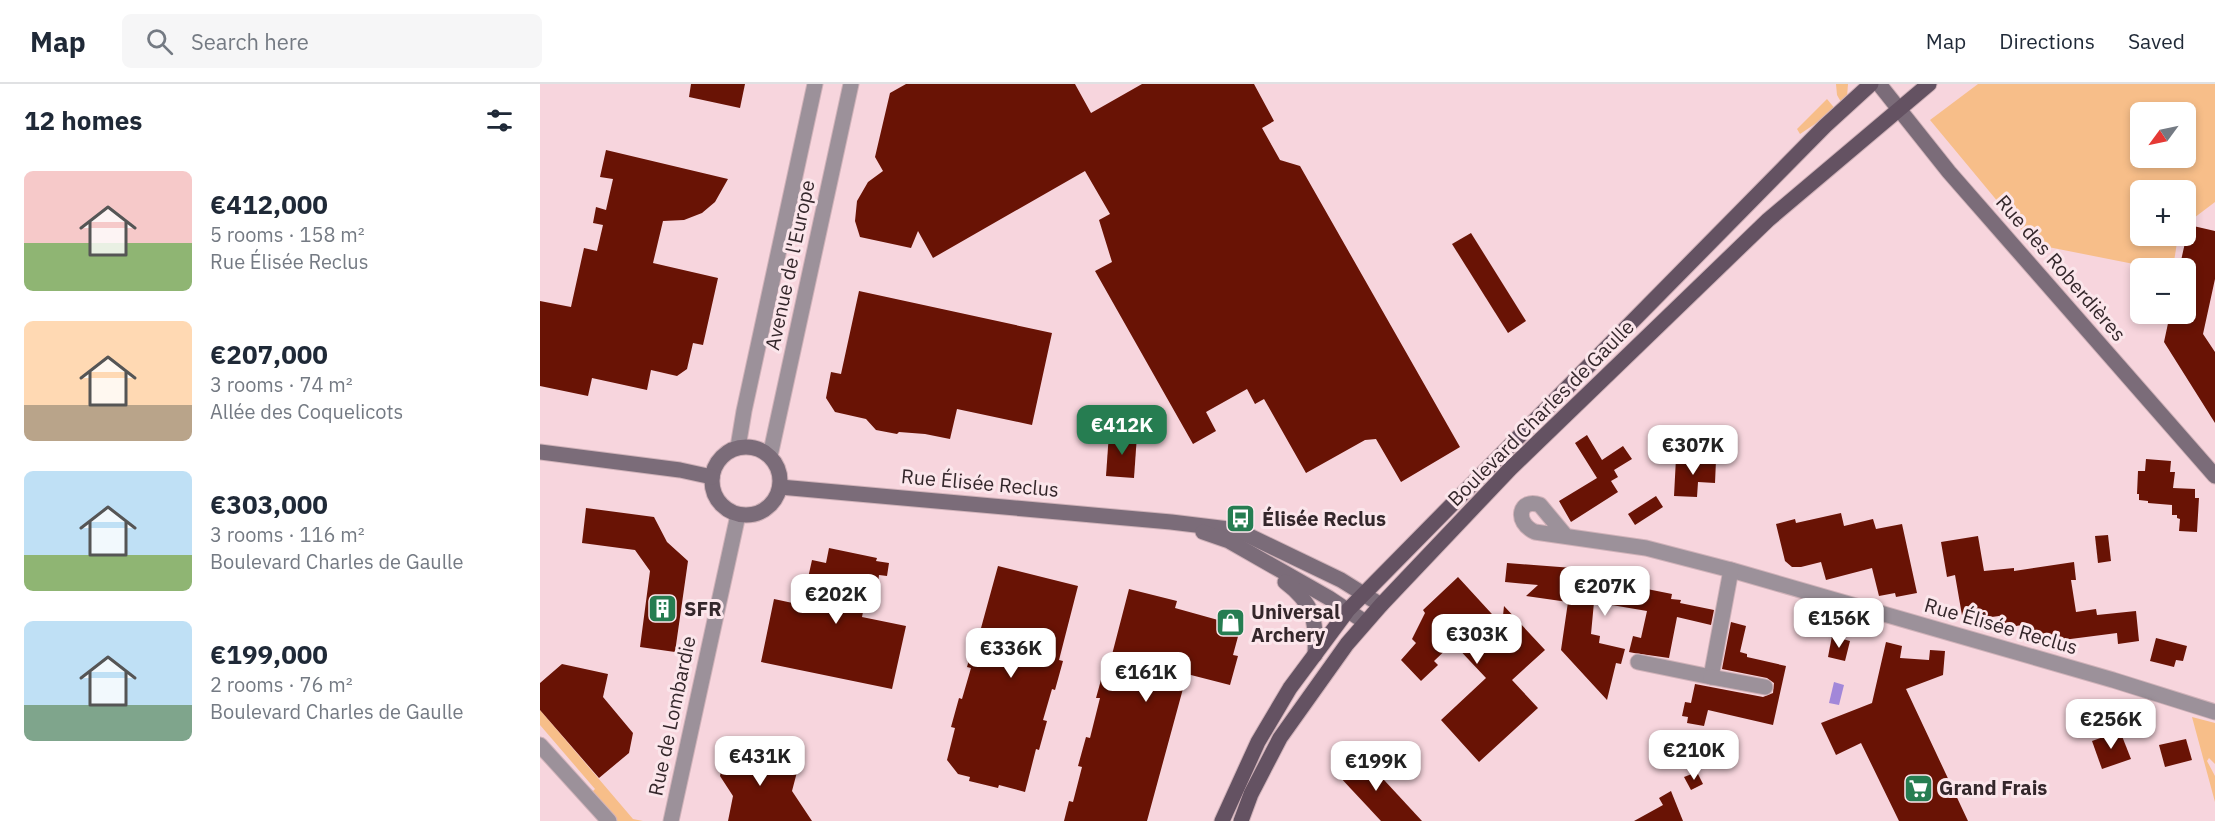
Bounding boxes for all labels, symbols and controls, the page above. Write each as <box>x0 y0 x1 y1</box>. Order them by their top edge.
search box <box>122 14 542 68</box>
text: Map <box>30 23 86 60</box>
icon: search <box>143 25 176 58</box>
text: Search here <box>191 27 309 56</box>
text: Map <box>1926 27 1966 55</box>
text: Directions <box>1999 27 2095 55</box>
text: Saved <box>2128 27 2185 55</box>
north arrow <box>2130 102 2196 168</box>
map controls <box>2130 102 2196 324</box>
text: 12 homes <box>24 103 142 137</box>
icon: filters <box>483 104 516 137</box>
street label: Avenue de l'Europe <box>758 177 821 352</box>
button: + <box>2130 180 2196 246</box>
text: €412,000 <box>210 187 328 221</box>
street label: Rue des Roberdières <box>1990 189 2133 347</box>
icon: home <box>72 195 144 267</box>
text: 5 rooms · 158 m² <box>210 221 365 248</box>
text: Rue Élisée Reclus <box>210 248 368 275</box>
button: − <box>2130 258 2196 324</box>
street label: Boulevard Charles de Gaulle <box>1441 313 1640 512</box>
text: €207,000 <box>210 337 328 371</box>
icon: home <box>72 345 144 417</box>
text: 3 rooms · 74 m² <box>210 371 353 398</box>
text: Allée des Coquelicots <box>210 398 403 425</box>
pin: €412K <box>1080 405 1164 456</box>
text: €412K <box>1091 411 1153 438</box>
pin: €307K <box>1651 425 1735 476</box>
text: €307K <box>1662 431 1724 458</box>
street label: Rue Élisée Reclus <box>900 462 1060 503</box>
text: €303,000 <box>210 487 328 521</box>
icon: home <box>72 495 144 567</box>
bus stop icon: Élisée Reclus <box>1225 503 1257 535</box>
place label: Élisée Reclus <box>1262 505 1386 532</box>
text: 3 rooms · 116 m² <box>210 521 365 548</box>
text: Boulevard Charles de Gaulle <box>210 548 463 575</box>
pin: €207K <box>1563 566 1647 617</box>
text: €207K <box>1574 572 1636 599</box>
pin: €202K <box>794 574 878 625</box>
text: €202K <box>805 580 867 607</box>
street label: Rue Élisée Reclus <box>1921 591 2081 660</box>
building icon: SFR <box>647 593 679 625</box>
place label: SFR <box>684 595 722 622</box>
place label: Universal Archery <box>1251 598 1340 648</box>
pin: €156K <box>1797 598 1881 649</box>
text: €156K <box>1808 604 1870 631</box>
shop icon: Universal Archery <box>1214 607 1246 639</box>
pin: €303K <box>1435 614 1519 665</box>
text: €303K <box>1446 620 1508 647</box>
pin: €336K <box>969 628 1053 679</box>
street label: Rue de Lombardie <box>641 633 702 798</box>
text: €336K <box>980 634 1042 661</box>
text: €199,000 <box>210 637 328 671</box>
icon: home <box>72 645 144 717</box>
pin: €161K <box>1104 652 1188 703</box>
text: €161K <box>1115 658 1177 685</box>
text: 2 rooms · 76 m² <box>210 671 353 698</box>
text: Boulevard Charles de Gaulle <box>210 698 463 725</box>
pin: €256K <box>2069 699 2153 750</box>
text: €256K <box>2080 705 2142 732</box>
pin: €210K <box>1652 730 1736 781</box>
pin: €431K <box>718 736 802 787</box>
text: €210K <box>1663 736 1725 763</box>
pin: €199K <box>1334 741 1418 792</box>
text: €431K <box>729 742 791 769</box>
text: €199K <box>1345 747 1407 774</box>
supermarket icon: Grand Frais <box>1902 772 1934 804</box>
place label: Grand Frais <box>1939 774 2047 801</box>

